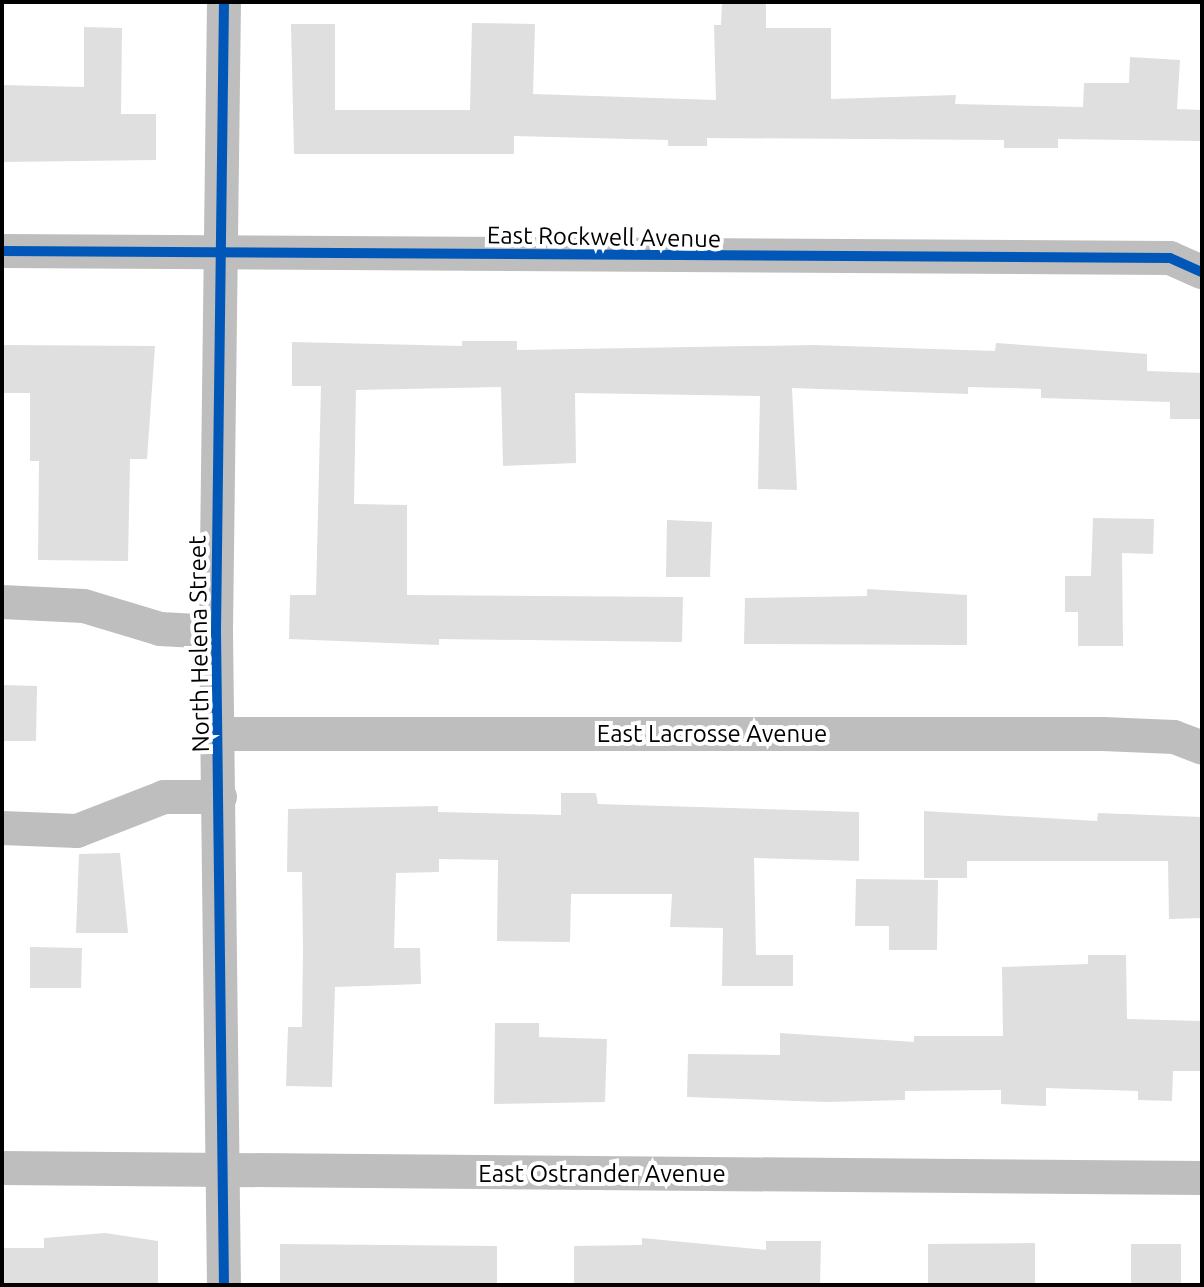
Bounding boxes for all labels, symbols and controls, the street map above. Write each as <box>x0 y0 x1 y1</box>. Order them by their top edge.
street label: East Rockwell Avenue <box>487 221 721 253</box>
street label: North Helena Street <box>183 535 215 753</box>
street label: East Lacrosse Avenue <box>597 720 827 748</box>
street label: East Ostrander Avenue <box>478 1160 726 1188</box>

